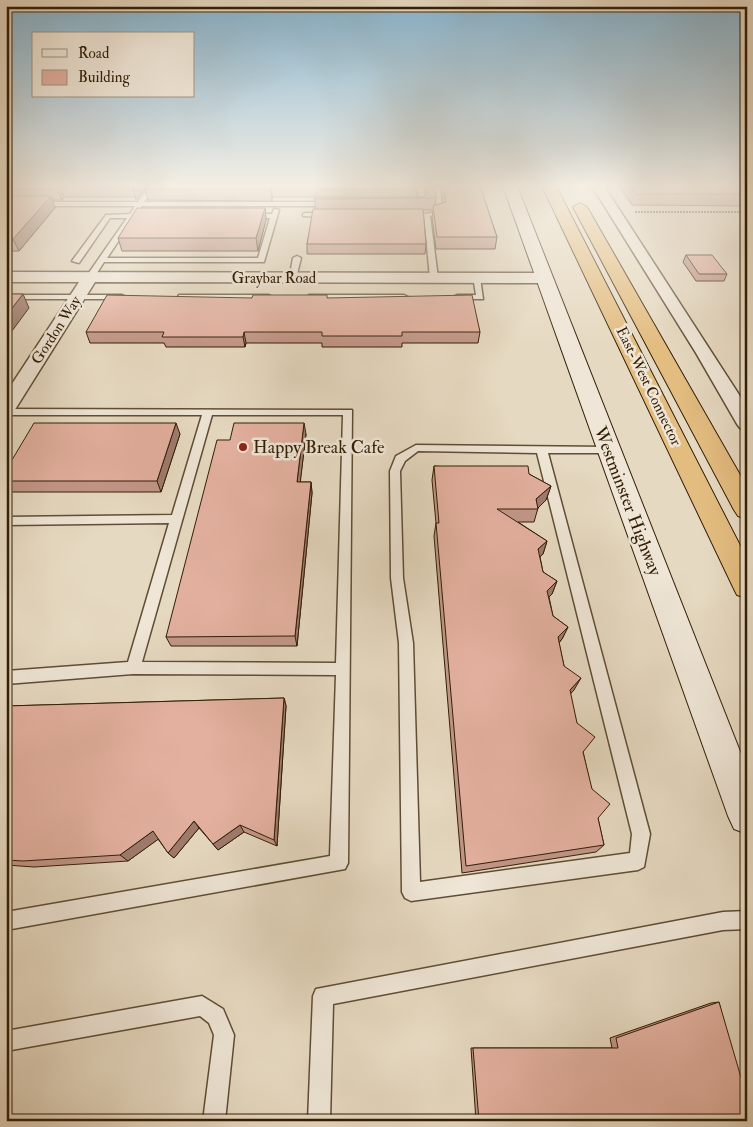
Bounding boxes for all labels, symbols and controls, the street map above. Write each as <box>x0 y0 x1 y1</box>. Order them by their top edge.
legend <box>32 32 195 98</box>
text: Road <box>78 44 110 63</box>
text: Building <box>78 68 130 87</box>
street label: Graybar Road <box>232 269 317 288</box>
street label: Gordon Way <box>27 292 86 368</box>
street label: East-West Connector <box>611 323 686 449</box>
street label: Westminster Highway <box>588 422 667 580</box>
place label: Happy Break Cafe <box>253 436 385 459</box>
marker: Happy Break Cafe <box>237 441 249 453</box>

